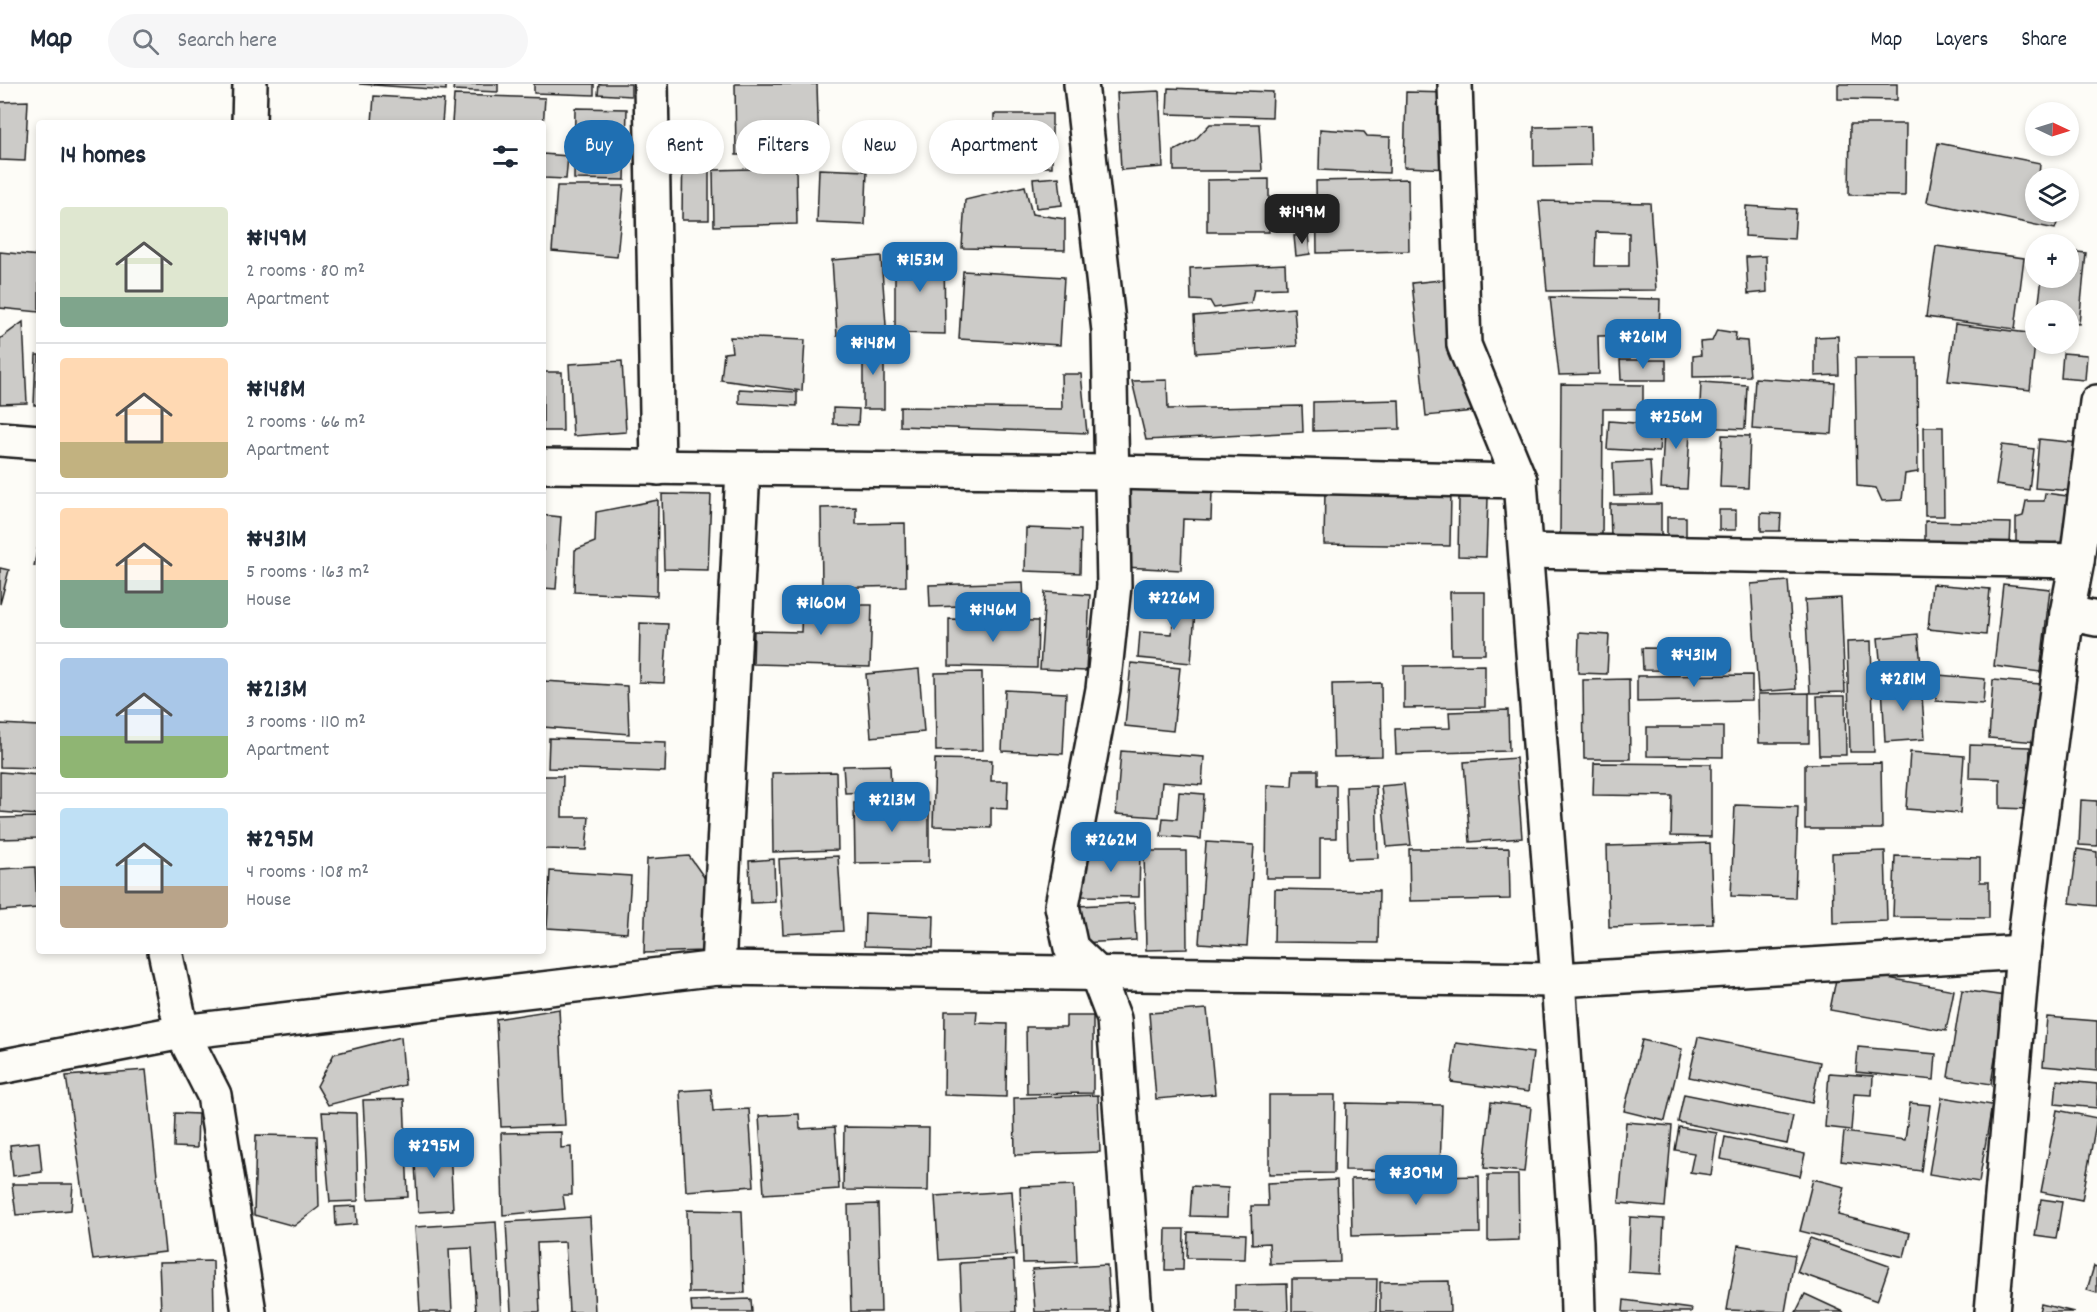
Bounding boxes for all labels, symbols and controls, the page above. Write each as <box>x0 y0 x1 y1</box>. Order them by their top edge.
search box <box>108 14 528 68</box>
text: Map <box>30 21 72 61</box>
icon: search <box>129 25 162 58</box>
text: Search here <box>177 26 277 57</box>
text: Map <box>1871 26 1902 56</box>
text: Layers <box>1935 26 1988 56</box>
text: Share <box>2021 26 2067 56</box>
north arrow <box>2025 102 2079 156</box>
map controls <box>2025 102 2079 354</box>
chip: Buy <box>564 120 634 174</box>
chip: Rent <box>646 120 724 174</box>
chip: Filters <box>736 120 830 174</box>
chip: New <box>842 120 917 174</box>
chip: Apartment <box>929 120 1059 174</box>
text: 14 homes <box>60 138 146 175</box>
icon: filters <box>489 140 522 173</box>
button: layers <box>2025 168 2079 222</box>
pin: ₦149M <box>1260 194 1344 245</box>
text: ₦149M <box>1279 199 1325 227</box>
text: ₦149M <box>246 221 307 258</box>
icon: home <box>108 231 180 303</box>
button: + <box>2025 234 2079 288</box>
pin: ₦153M <box>878 242 962 293</box>
text: ₦153M <box>896 247 944 275</box>
text: 2 rooms · 80 m² <box>246 258 365 286</box>
text: Apartment <box>246 286 329 314</box>
button: − <box>2025 300 2079 354</box>
pin: ₦261M <box>1601 319 1685 370</box>
text: ₦261M <box>1619 324 1667 352</box>
pin: ₦148M <box>831 325 915 376</box>
text: ₦148M <box>850 330 896 358</box>
text: ₦148M <box>246 372 305 409</box>
icon: home <box>108 382 180 454</box>
pin: ₦256M <box>1634 399 1718 450</box>
text: ₦256M <box>1650 404 1702 432</box>
text: 2 rooms · 66 m² <box>246 409 366 437</box>
text: Apartment <box>246 437 329 465</box>
text: ₦431M <box>246 522 306 559</box>
icon: home <box>108 532 180 604</box>
text: 5 rooms · 163 m² <box>246 559 370 587</box>
pin: ₦226M <box>1132 580 1216 631</box>
pin: ₦160M <box>779 585 863 636</box>
text: ₦226M <box>1148 585 1200 613</box>
text: House <box>246 587 291 615</box>
text: ₦160M <box>796 590 846 618</box>
pin: ₦146M <box>951 592 1035 643</box>
text: ₦146M <box>969 597 1017 625</box>
pin: ₦431M <box>1652 637 1736 688</box>
text: ₦431M <box>1671 642 1717 670</box>
pin: ₦281M <box>1861 661 1945 712</box>
text: ₦281M <box>1880 666 1926 694</box>
text: ₦213M <box>246 672 307 709</box>
icon: home <box>108 682 180 754</box>
text: 3 rooms · 110 m² <box>246 709 366 737</box>
text: Apartment <box>246 737 329 765</box>
pin: ₦213M <box>850 782 934 833</box>
text: ₦213M <box>869 787 915 815</box>
text: ₦295M <box>246 822 314 859</box>
pin: ₦262M <box>1069 822 1153 873</box>
text: ₦262M <box>1085 827 1137 855</box>
icon: home <box>108 832 180 904</box>
text: 4 rooms · 108 m² <box>246 859 369 887</box>
text: House <box>246 887 291 915</box>
pin: ₦295M <box>392 1128 476 1179</box>
text: ₦295M <box>408 1133 460 1161</box>
pin: ₦309M <box>1374 1155 1458 1206</box>
text: ₦309M <box>1389 1160 1443 1188</box>

